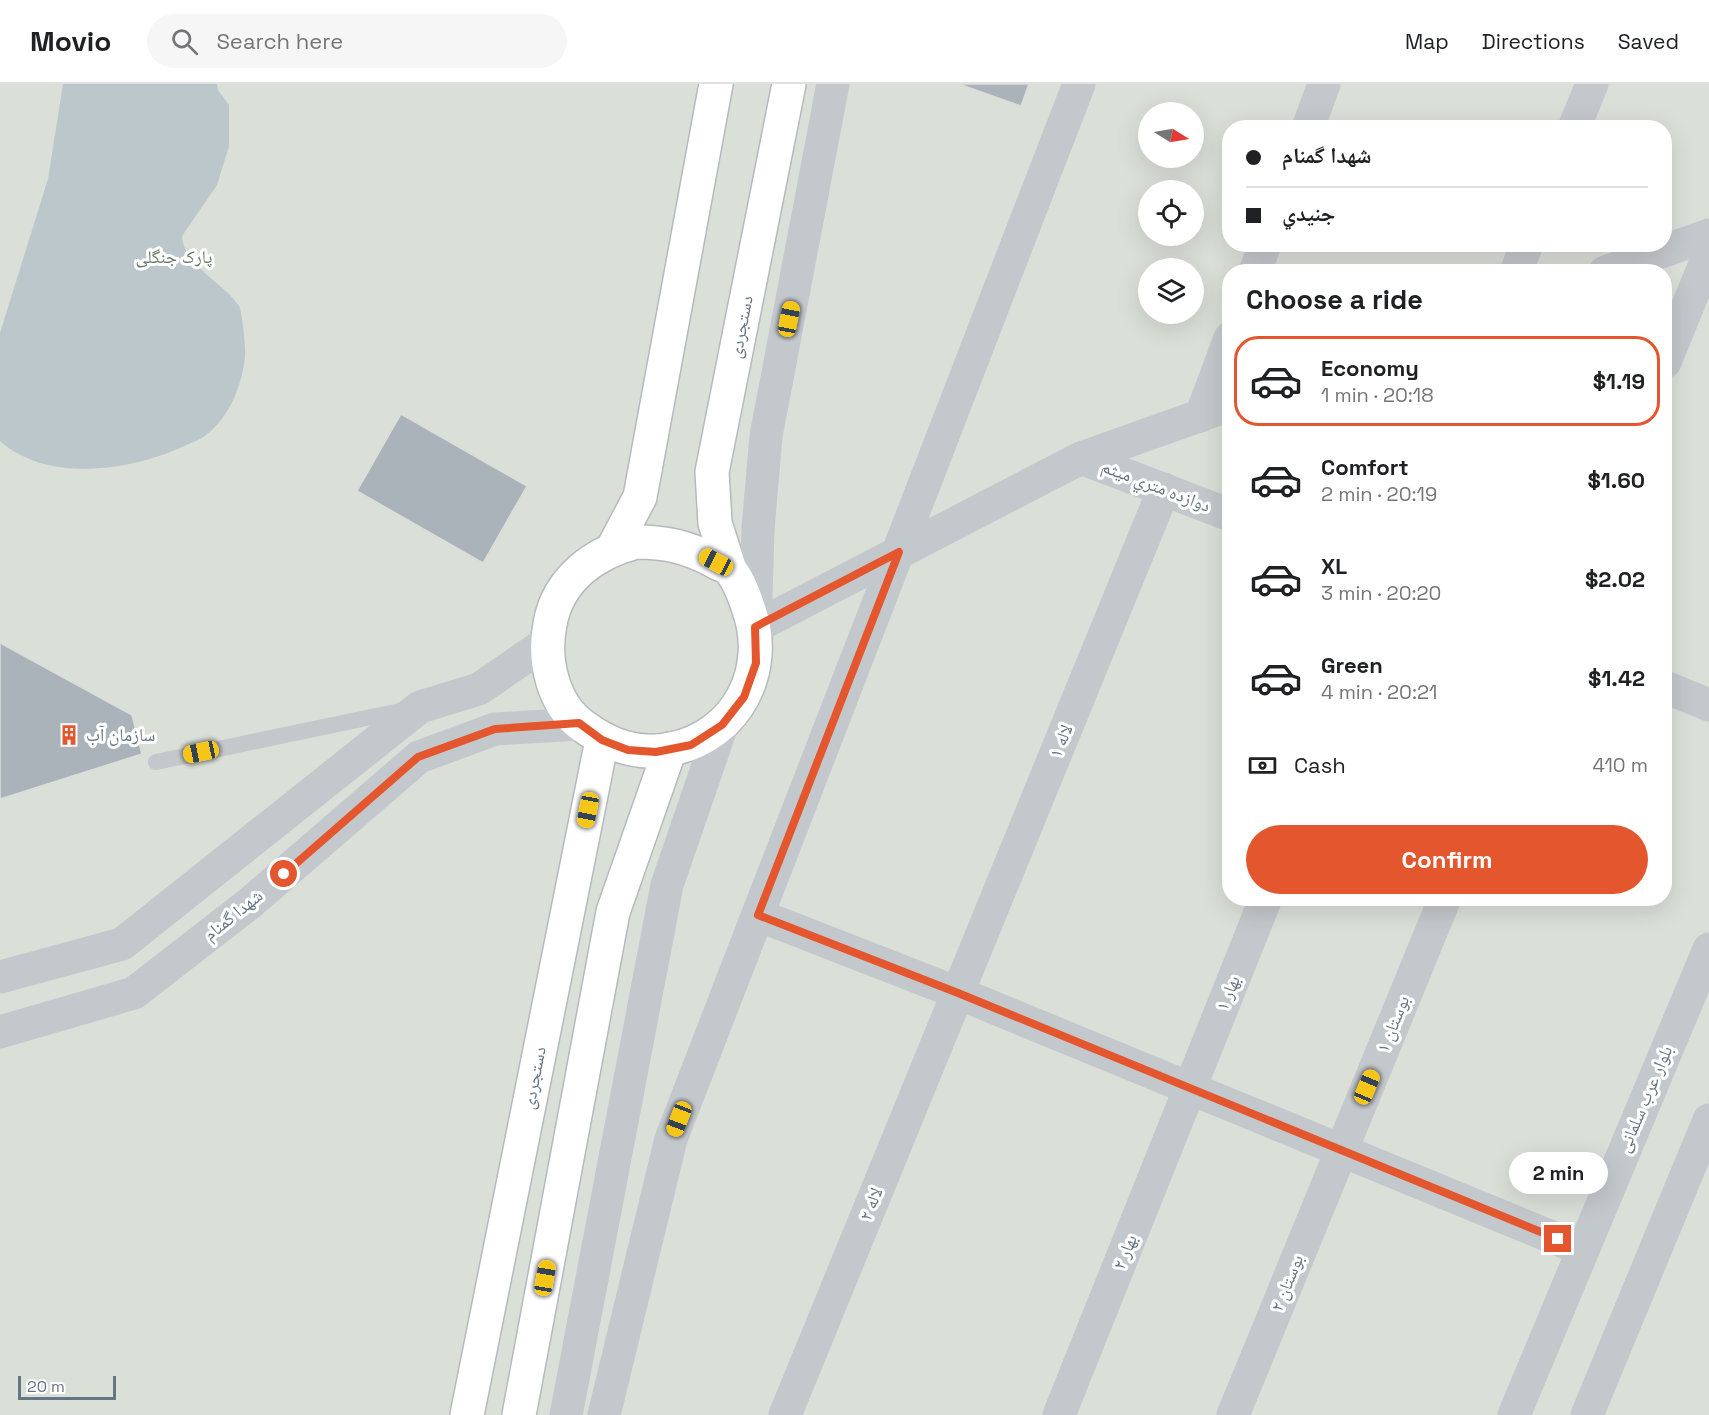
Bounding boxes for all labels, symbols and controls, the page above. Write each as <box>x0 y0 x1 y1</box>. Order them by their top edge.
search box <box>147 14 567 68</box>
text: Movio <box>30 23 111 59</box>
icon: search <box>168 25 201 58</box>
text: Search here <box>216 27 343 55</box>
text: Map <box>1405 28 1449 55</box>
text: Directions <box>1482 28 1585 55</box>
text: Saved <box>1618 28 1679 55</box>
north arrow <box>1138 102 1204 168</box>
map controls <box>1138 102 1204 324</box>
text: شهدا گمنام <box>1282 141 1371 169</box>
button: locate <box>1138 180 1204 246</box>
text: جنيدي <box>1282 199 1335 227</box>
park label: پارک جنگلی <box>135 245 213 268</box>
button: layers <box>1138 258 1204 324</box>
text: Choose a ride <box>1246 282 1423 317</box>
street label: دستجردی <box>723 293 758 360</box>
car <box>777 300 801 338</box>
icon: car <box>1249 354 1303 408</box>
text: Economy <box>1321 354 1419 382</box>
text: $1.19 <box>1593 367 1645 395</box>
text: 1 min · 20:18 <box>1321 382 1434 408</box>
icon: car <box>1249 453 1303 507</box>
text: Comfort <box>1321 453 1409 481</box>
street label: دوازده متري میثم <box>1097 454 1214 520</box>
text: $1.60 <box>1588 466 1645 494</box>
text: 2 min · 20:19 <box>1321 481 1437 507</box>
car <box>696 546 736 578</box>
icon: car <box>1249 552 1303 606</box>
text: XL <box>1321 552 1347 580</box>
text: $2.02 <box>1585 565 1645 593</box>
text: 3 min · 20:20 <box>1321 580 1441 606</box>
icon: car <box>1249 651 1303 705</box>
text: Green <box>1321 651 1383 679</box>
text: $1.42 <box>1588 664 1645 692</box>
text: 4 min · 20:21 <box>1321 679 1437 705</box>
street label: لاله ۱ <box>1044 721 1078 761</box>
building icon: سازمان آب <box>57 723 81 747</box>
place label: سازمان آب <box>86 723 155 746</box>
car <box>182 739 220 765</box>
icon: cash <box>1246 749 1279 782</box>
text: Cash <box>1294 751 1346 779</box>
text: 410 m <box>1592 752 1648 778</box>
car <box>576 791 600 829</box>
button: Confirm <box>1246 825 1648 894</box>
route start <box>270 860 297 887</box>
street label: شهدا گمنام <box>198 884 268 946</box>
street label: بهار ۱ <box>1210 972 1245 1014</box>
street label: بوستان ۱ <box>1371 992 1414 1056</box>
street label: بلوار عرب سلمانی <box>1612 1042 1677 1156</box>
street label: دستجردی <box>516 1044 551 1111</box>
car <box>1352 1067 1382 1107</box>
car <box>664 1099 694 1139</box>
callout: 2 min <box>1508 1152 1608 1194</box>
text: 2 min <box>1533 1160 1584 1186</box>
street label: لاله ۲ <box>854 1184 888 1224</box>
route end <box>1544 1225 1571 1252</box>
street label: بهار ۲ <box>1107 1231 1142 1273</box>
street label: بوستان ۲ <box>1265 1251 1308 1315</box>
car <box>533 1259 557 1297</box>
scale bar <box>18 1373 116 1400</box>
text: 20 m <box>27 1376 65 1397</box>

